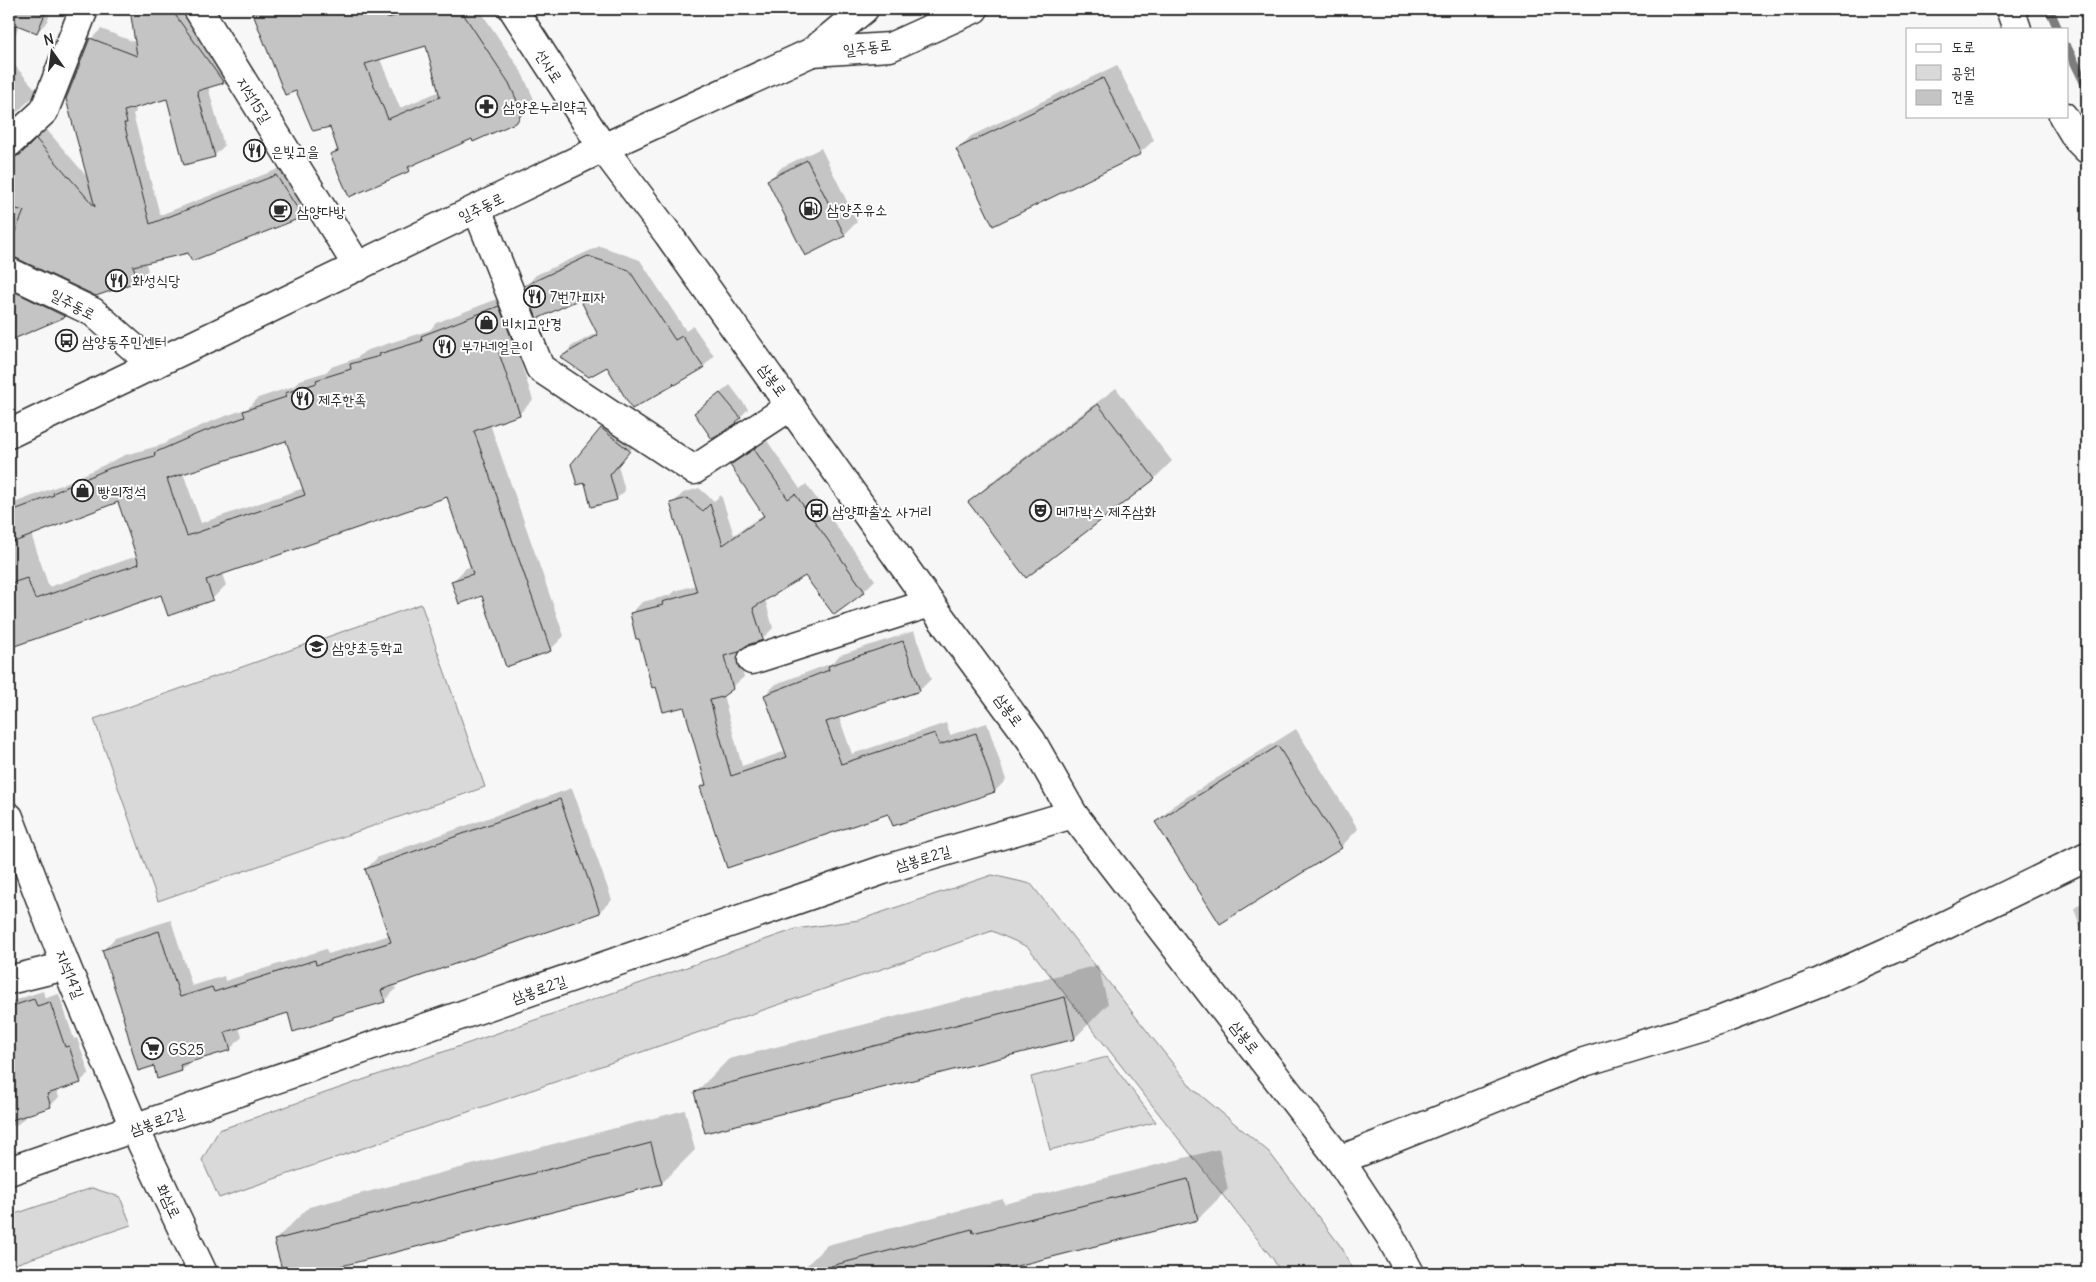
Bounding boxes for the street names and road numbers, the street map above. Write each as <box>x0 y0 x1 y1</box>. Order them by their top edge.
street label: 일주동로 <box>842 35 892 59</box>
street label: 선사로 <box>531 46 567 86</box>
street label: 지석15길 <box>232 73 276 127</box>
street label: 일주동로 <box>455 188 507 226</box>
street label: 일주동로 <box>47 284 99 324</box>
street label: 삼봉로 <box>755 360 791 400</box>
street label: 삼봉로 <box>991 690 1027 730</box>
street label: 삼봉로2길 <box>893 841 953 875</box>
street label: 지석14길 <box>52 947 88 1001</box>
street label: 삼봉로2길 <box>509 971 569 1007</box>
street label: 삼봉로 <box>1226 1017 1264 1057</box>
street label: 삼봉로2길 <box>127 1103 187 1139</box>
street label: 화삼로 <box>153 1181 185 1221</box>

